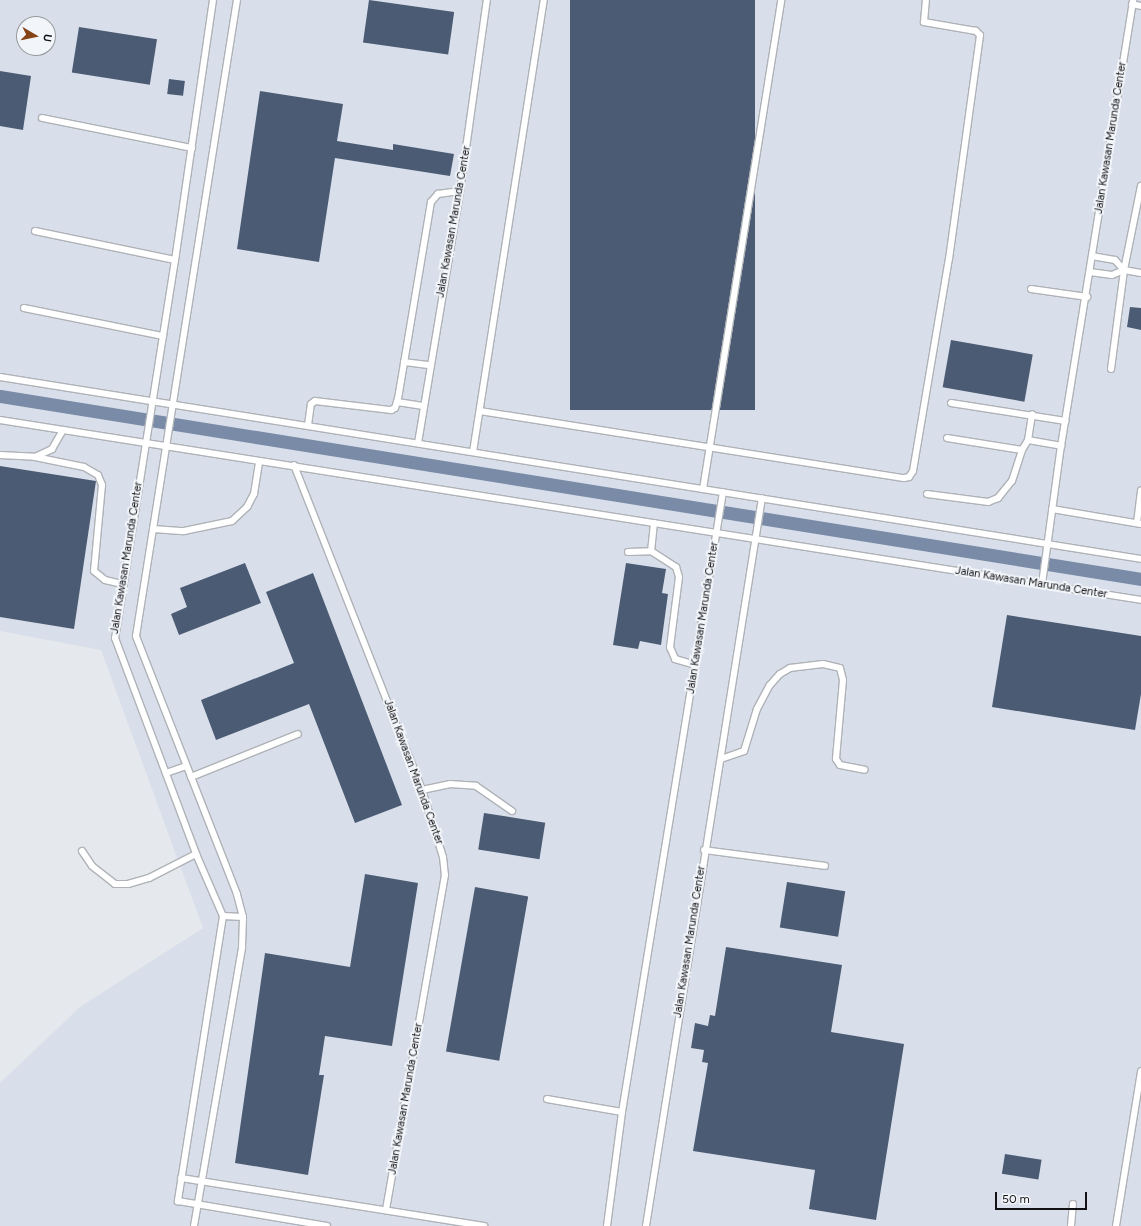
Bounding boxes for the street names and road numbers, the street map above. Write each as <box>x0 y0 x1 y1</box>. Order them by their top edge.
street label: Jalan Kawasan Marunda Center <box>1092 61 1130 215</box>
street label: Jalan Kawasan Marunda Center <box>434 145 474 299</box>
street label: Jalan Kawasan Marunda Center <box>108 481 146 635</box>
street label: Jalan Kawasan Marunda Center <box>684 541 722 695</box>
street label: Jalan Kawasan Marunda Center <box>954 564 1108 602</box>
street label: Jalan Kawasan Marunda Center <box>381 698 445 846</box>
street label: Jalan Kawasan Marunda Center <box>671 865 709 1019</box>
street label: Jalan Kawasan Marunda Center <box>386 1022 426 1176</box>

